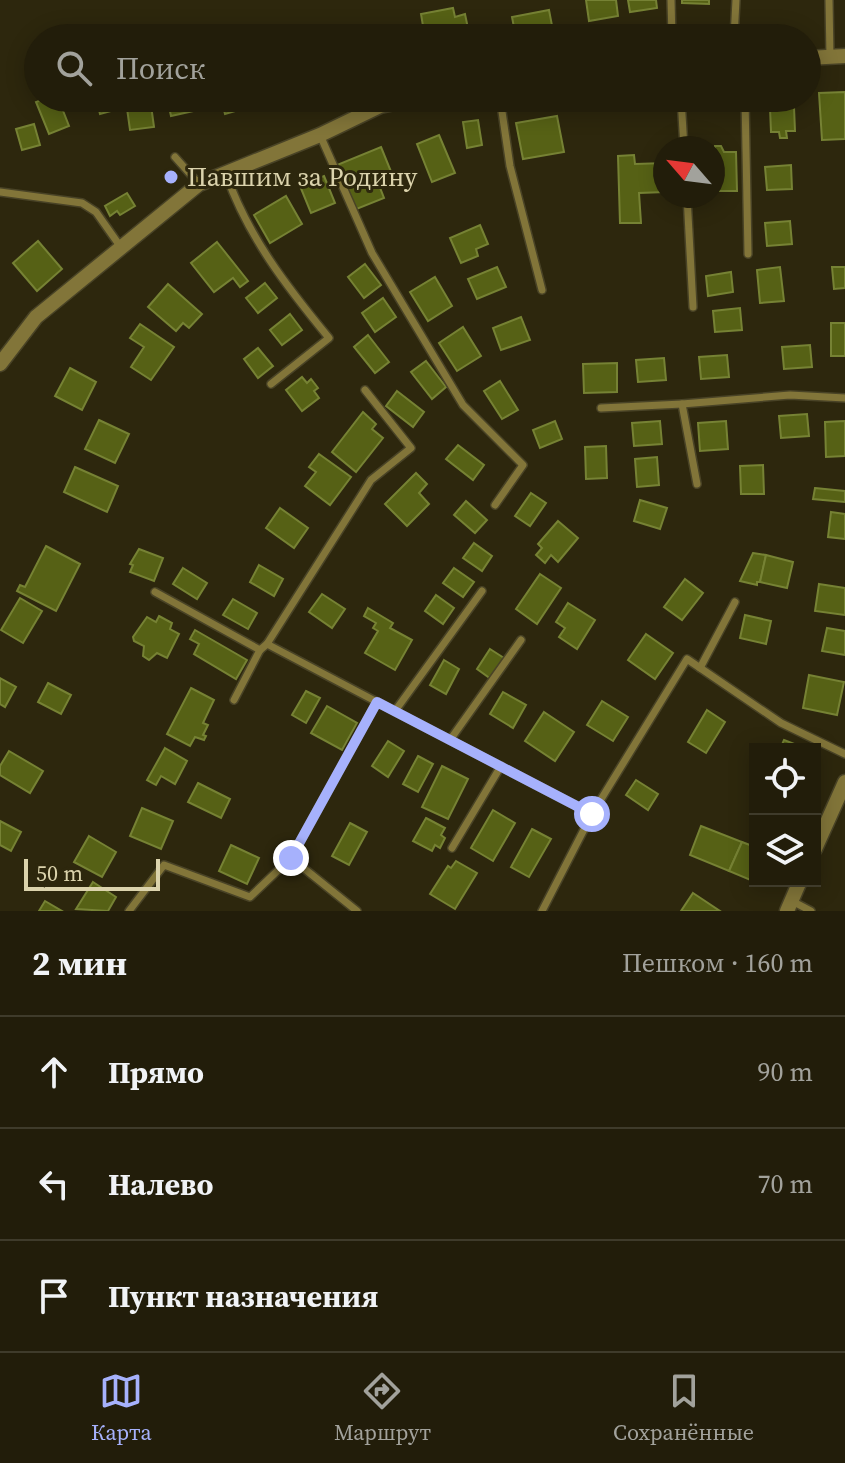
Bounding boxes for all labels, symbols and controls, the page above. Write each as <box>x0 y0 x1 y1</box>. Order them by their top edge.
search box <box>24 24 821 112</box>
icon: search <box>52 46 96 90</box>
text: Поиск <box>116 48 205 89</box>
north arrow <box>653 136 725 208</box>
place label: Павшим за Родину <box>187 159 418 195</box>
marker: Павшим за Родину <box>162 168 180 186</box>
map controls <box>749 743 821 887</box>
button: locate <box>749 743 821 815</box>
route start <box>574 796 610 832</box>
button: layers <box>749 815 821 887</box>
route end <box>273 840 309 876</box>
scale bar <box>24 855 160 891</box>
text: 50 m <box>36 858 83 888</box>
text: 2 мин <box>32 940 127 986</box>
text: Пешком · 160 m <box>622 945 813 981</box>
icon: ahead <box>32 1050 76 1094</box>
text: Прямо <box>108 1052 204 1093</box>
text: 90 m <box>758 1054 813 1090</box>
icon: left <box>32 1162 76 1206</box>
text: Налево <box>108 1164 213 1205</box>
text: 70 m <box>758 1166 813 1202</box>
icon: arrive <box>32 1274 76 1318</box>
text: Пункт назначения <box>108 1276 378 1317</box>
tab: Карта <box>91 1369 152 1447</box>
tab: Маршрут <box>334 1369 431 1447</box>
tab: Сохранённые <box>613 1369 754 1447</box>

